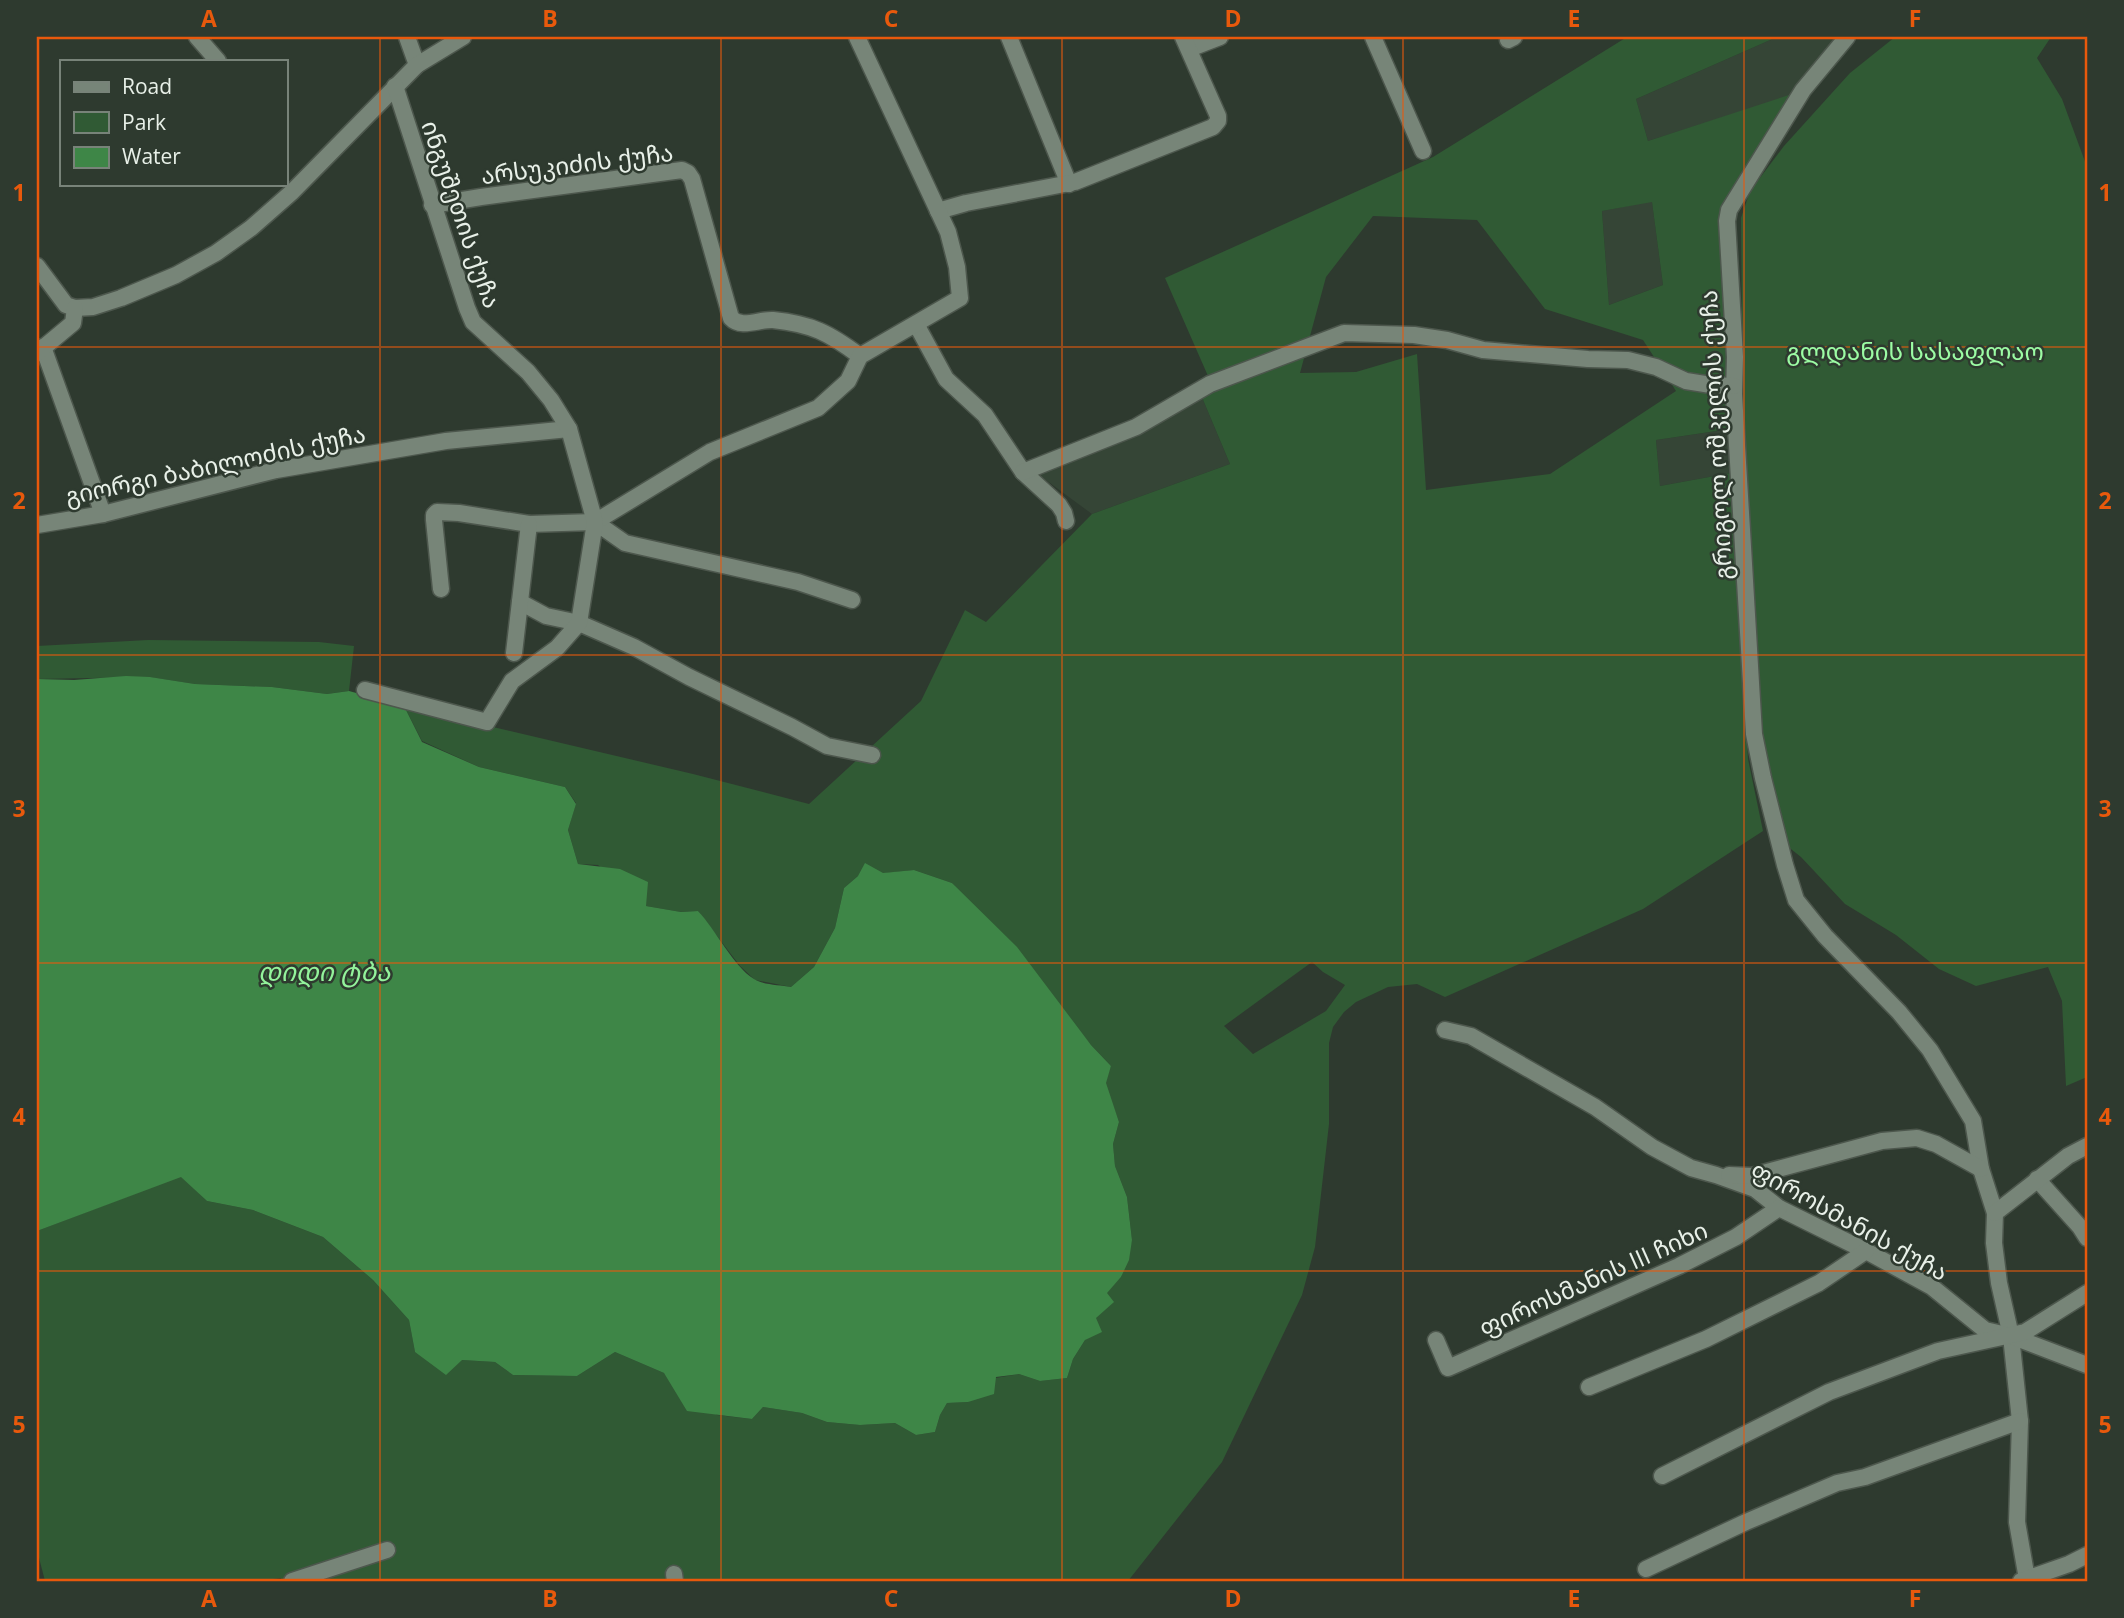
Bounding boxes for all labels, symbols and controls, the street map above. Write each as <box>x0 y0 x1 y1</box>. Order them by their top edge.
text: A <box>201 2 217 34</box>
text: B <box>542 2 558 34</box>
text: C <box>884 2 898 34</box>
text: D <box>1224 2 1242 34</box>
text: E <box>1568 2 1580 34</box>
text: F <box>1909 2 1921 34</box>
legend <box>60 60 287 186</box>
text: Road <box>122 72 172 100</box>
text: Park <box>122 108 166 136</box>
street label: ინგუშეთის ქუჩა <box>414 116 510 312</box>
street label: არსუკიძის ქუჩა <box>479 135 675 191</box>
text: Water <box>122 142 181 170</box>
text: 1 <box>12 176 26 208</box>
text: 1 <box>2098 176 2112 208</box>
street label: გრიგოლ ოშკელის ქუჩა <box>1691 289 1739 581</box>
park label: გლდანის სასაფლაო <box>1786 334 2044 367</box>
street label: გიორგი ბაბილოძის ქუჩა <box>62 416 368 512</box>
text: 2 <box>12 484 26 516</box>
text: 2 <box>2098 484 2112 516</box>
text: 3 <box>12 792 26 824</box>
text: 3 <box>2098 792 2112 824</box>
water label: დიდი ტბა <box>258 953 391 989</box>
text: 4 <box>12 1100 26 1132</box>
text: 4 <box>2098 1100 2112 1132</box>
street label: ფიროსმანის ქუჩა <box>1746 1152 1954 1288</box>
street label: ფიროსმანის III ჩიხი <box>1474 1213 1712 1343</box>
text: 5 <box>12 1408 26 1440</box>
text: 5 <box>2098 1408 2112 1440</box>
text: A <box>201 1582 217 1614</box>
text: B <box>542 1582 558 1614</box>
text: C <box>884 1582 898 1614</box>
text: D <box>1224 1582 1242 1614</box>
text: E <box>1568 1582 1580 1614</box>
text: F <box>1909 1582 1921 1614</box>

